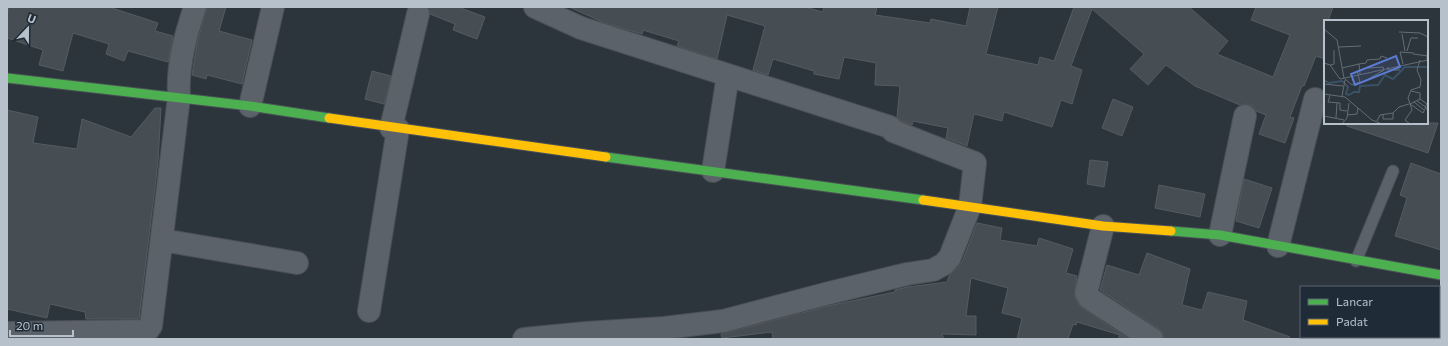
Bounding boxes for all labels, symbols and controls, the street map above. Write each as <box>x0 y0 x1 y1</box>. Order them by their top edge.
north arrow <box>8 8 48 48</box>
text: U <box>26 11 38 26</box>
inset map <box>1324 20 1428 124</box>
legend <box>1300 286 1440 338</box>
text: Lancar <box>1336 294 1373 308</box>
scale bar <box>10 312 73 338</box>
text: Padat <box>1336 314 1368 328</box>
text: 20 m <box>16 318 43 332</box>

